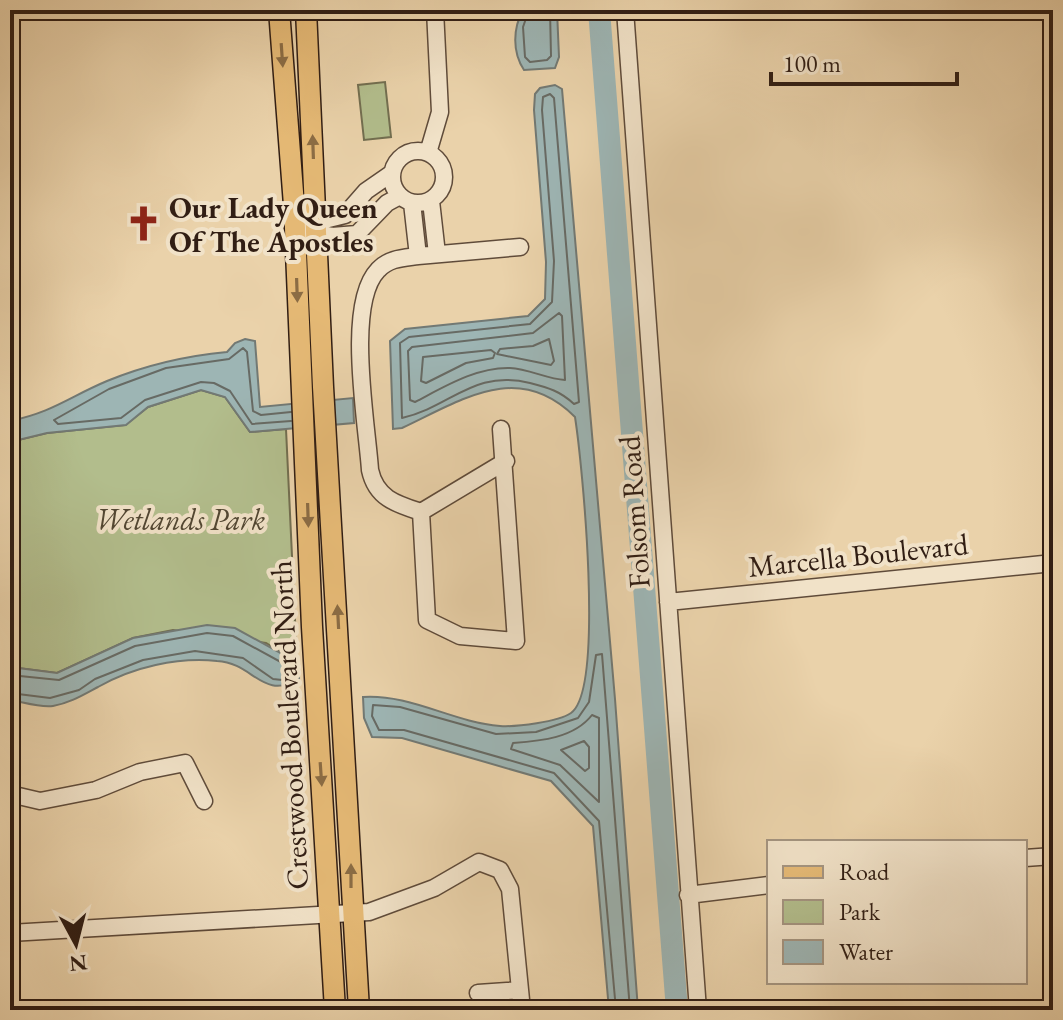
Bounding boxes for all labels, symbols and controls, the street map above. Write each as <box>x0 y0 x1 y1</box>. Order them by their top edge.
scale bar <box>771 36 957 86</box>
one-way arrow <box>276 43 289 68</box>
text: 100 m <box>783 48 841 79</box>
one-way arrow <box>307 134 319 159</box>
place label: Our Lady Queen Of The Apostles <box>169 188 378 261</box>
church icon: Our Lady Queen Of The Apostles <box>124 205 162 243</box>
one-way arrow <box>291 278 304 303</box>
street label: Folsom Road <box>609 434 659 590</box>
park label: Wetlands Park <box>95 500 265 539</box>
one-way arrow <box>302 503 315 528</box>
street label: Marcella Boulevard <box>746 524 971 586</box>
street label: Crestwood Boulevard North <box>261 560 317 890</box>
one-way arrow <box>331 604 344 629</box>
one-way arrow <box>315 762 328 787</box>
legend <box>767 840 1027 984</box>
text: Road <box>839 856 890 887</box>
one-way arrow <box>345 863 357 888</box>
text: Park <box>839 896 881 927</box>
north arrow <box>36 904 116 984</box>
text: Water <box>839 936 893 967</box>
text: N <box>68 948 89 979</box>

